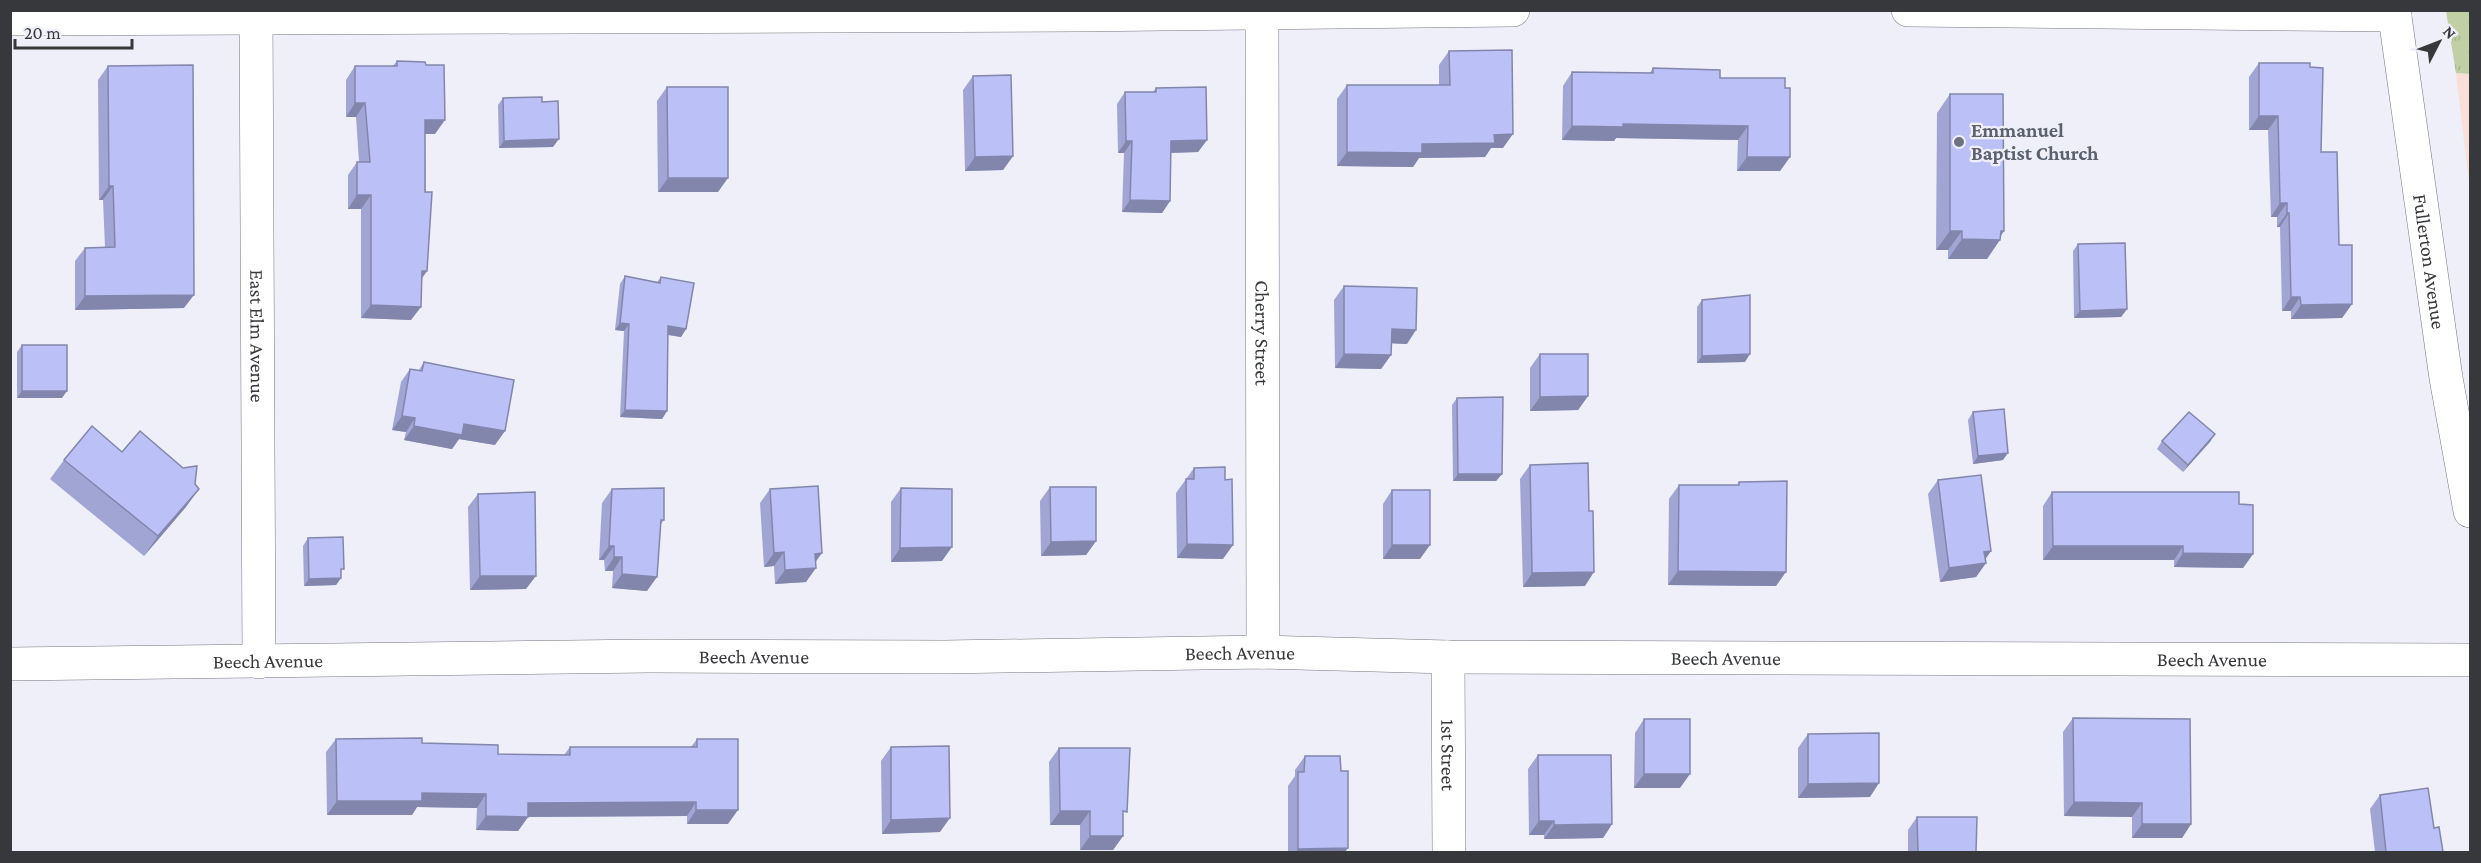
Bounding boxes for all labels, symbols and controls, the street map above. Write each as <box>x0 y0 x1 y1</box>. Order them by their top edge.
scale bar <box>15 12 132 50</box>
north arrow <box>2409 12 2469 72</box>
text: 20 m <box>24 23 61 43</box>
text: N <box>2440 23 2460 42</box>
place label: Emmanuel Baptist Church <box>1971 119 2099 164</box>
marker: Emmanuel Baptist Church <box>1952 135 1966 149</box>
street label: Fullerton Avenue <box>2409 192 2450 331</box>
street label: East Elm Avenue <box>246 269 269 403</box>
street label: Cherry Street <box>1250 280 1274 386</box>
street label: Beech Avenue <box>1185 641 1295 664</box>
street label: Beech Avenue <box>699 645 809 668</box>
street label: Beech Avenue <box>1671 647 1781 669</box>
street label: Beech Avenue <box>2157 648 2267 670</box>
street label: Beech Avenue <box>213 649 323 672</box>
street label: 1st Street <box>1437 719 1460 791</box>

